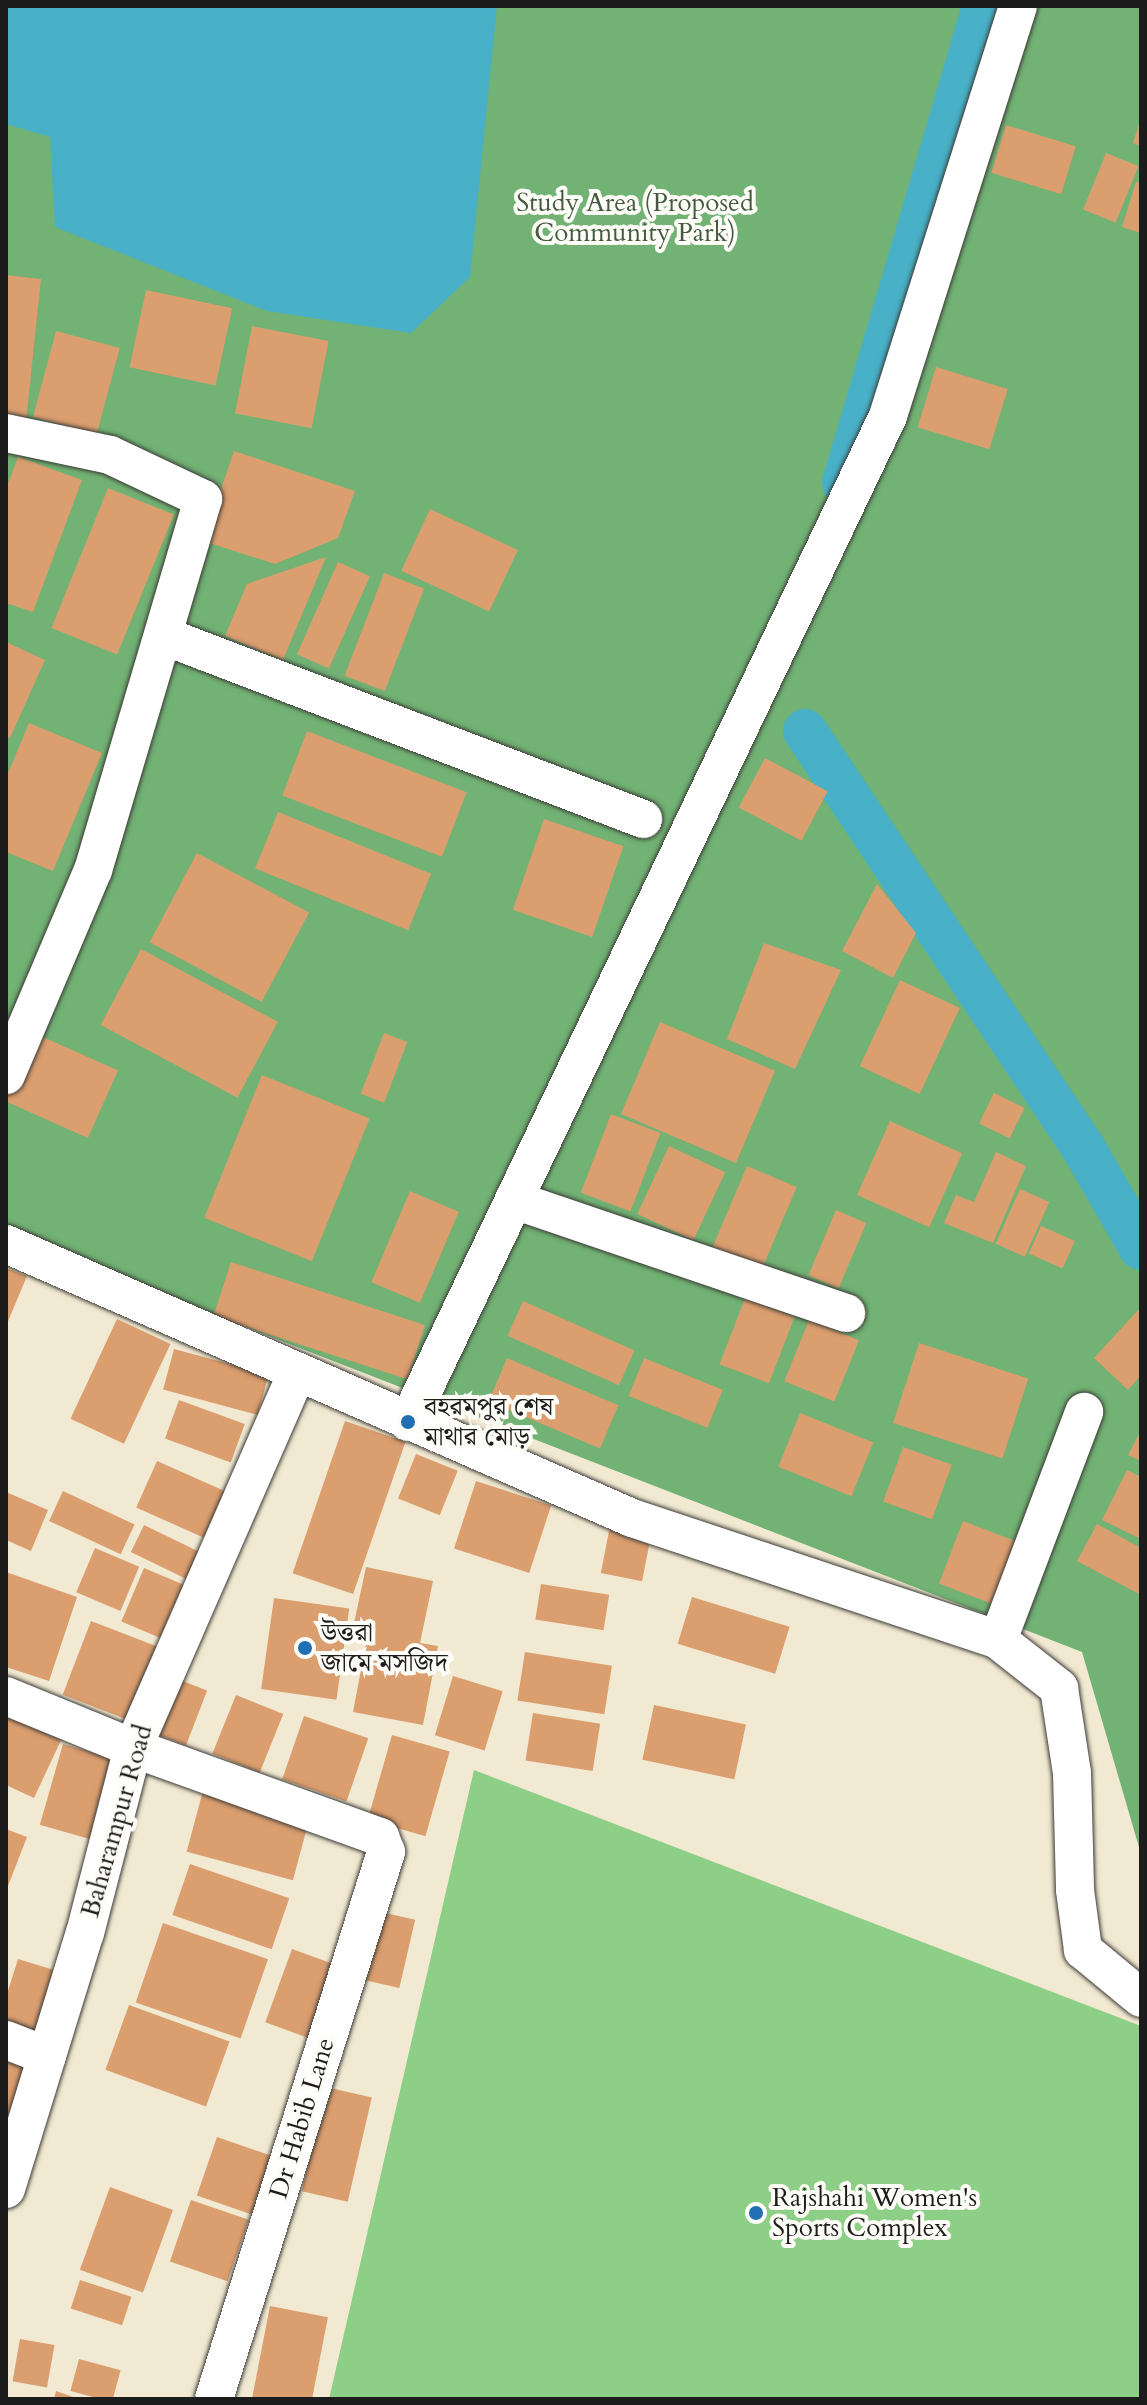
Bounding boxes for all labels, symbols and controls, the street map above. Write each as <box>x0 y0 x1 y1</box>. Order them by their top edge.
park label: Study Area (Proposed Community Park) <box>516 187 754 248</box>
place label: বহরমপুর শেষ মাথার মোড় <box>424 1391 553 1452</box>
marker: বহরমপুর শেষ মাথার মোড় <box>399 1413 417 1431</box>
place label: উত্তরা জামে মসজিদ <box>321 1617 448 1678</box>
marker: উত্তরা জামে মসজিদ <box>296 1639 314 1657</box>
street label: Baharampur Road <box>75 1721 159 1921</box>
street label: Dr Habib Lane <box>263 2034 341 2202</box>
place label: Rajshahi Women's Sports Complex <box>772 2182 977 2244</box>
marker: Rajshahi Women's Sports Complex <box>747 2204 765 2222</box>

